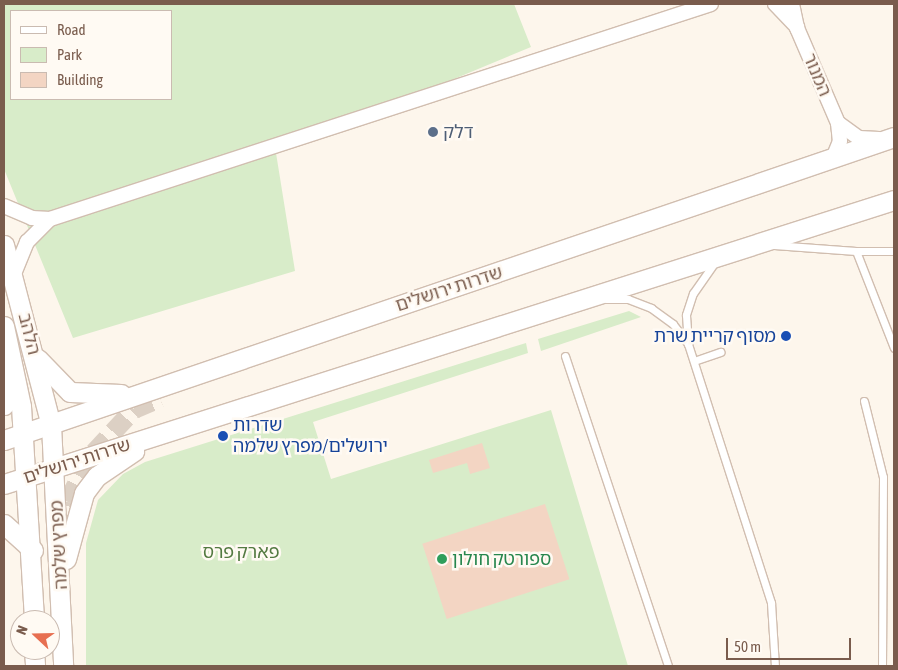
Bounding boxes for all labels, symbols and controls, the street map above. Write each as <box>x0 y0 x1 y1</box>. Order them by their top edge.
legend <box>10 10 172 100</box>
text: Road <box>57 21 86 38</box>
text: Park <box>57 46 82 63</box>
street label: המנור <box>798 50 836 100</box>
text: Building <box>57 71 103 88</box>
place label: דלק <box>443 121 473 143</box>
marker: דלק <box>427 126 439 138</box>
street label: שדרות ירושלים <box>393 262 505 316</box>
street label: הלהב <box>13 311 45 357</box>
place label: מסוף קריית שרת <box>654 325 776 347</box>
marker: מסוף קריית שרת <box>780 330 792 342</box>
place label: שדרות ירושלים/מפרץ שלמה <box>233 415 388 458</box>
marker: שדרות ירושלים/מפרץ שלמה <box>217 430 229 442</box>
street label: שדרות ירושלים <box>21 434 133 488</box>
street label: מפרץ שלמה <box>46 500 72 590</box>
park label: פארק פרס <box>203 541 279 563</box>
place label: ספורטק חולון <box>452 548 551 570</box>
marker: ספורטק חולון <box>436 553 448 565</box>
north arrow <box>10 610 60 660</box>
text: N <box>13 623 31 637</box>
scale bar <box>728 628 853 660</box>
text: 50 m <box>734 638 761 655</box>

